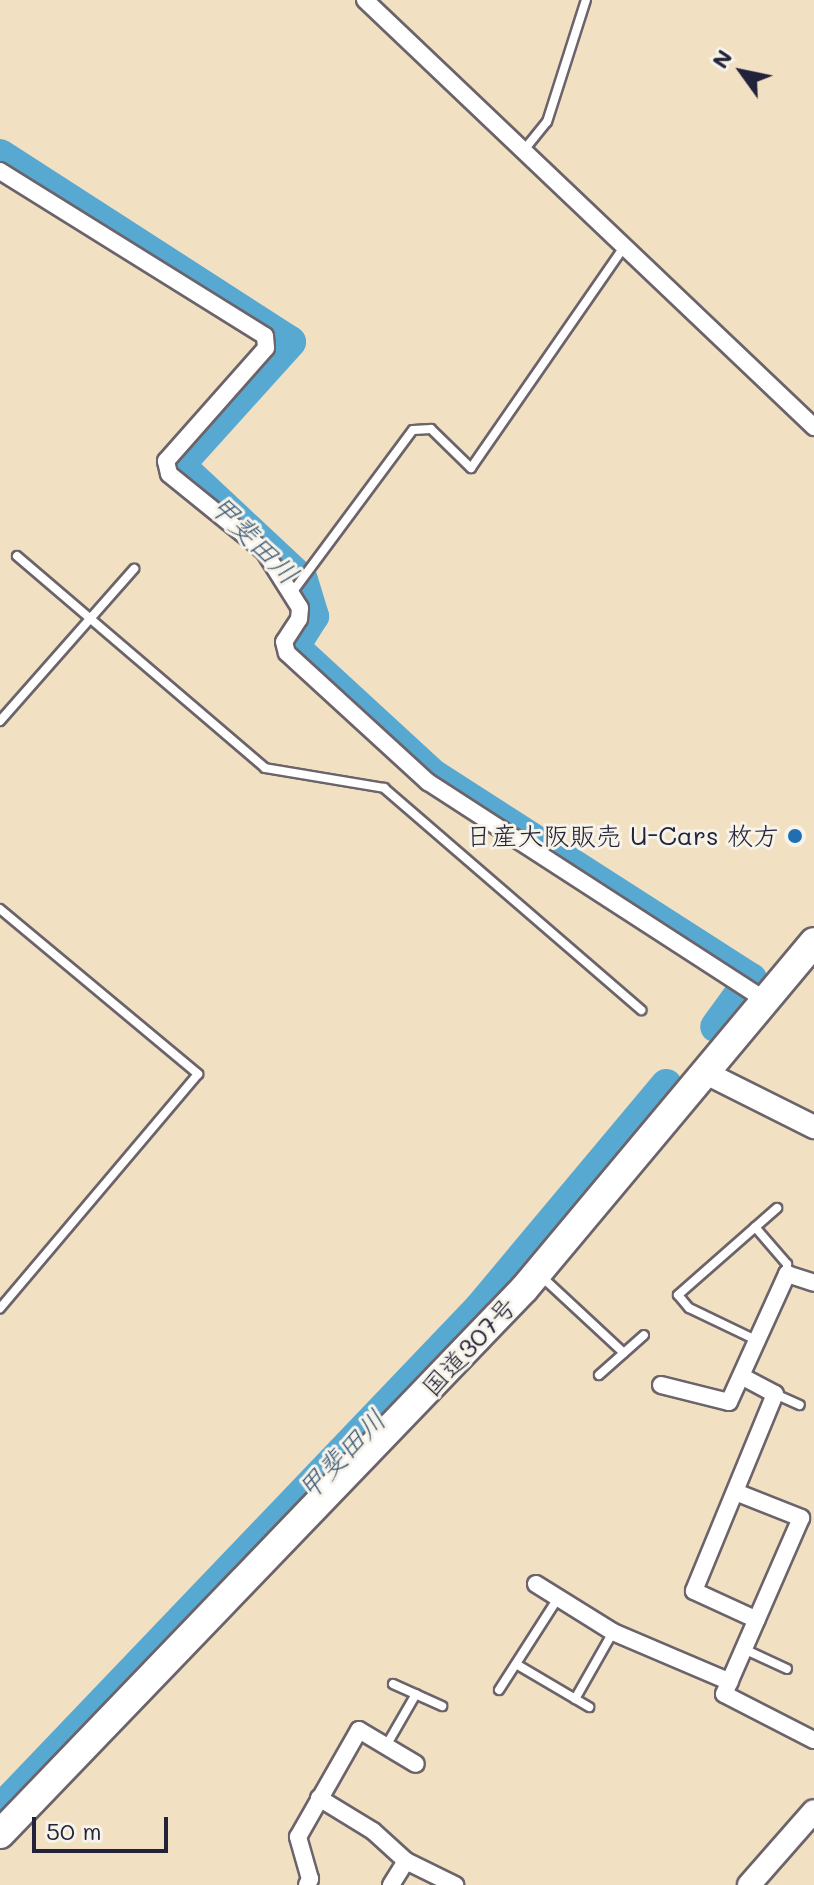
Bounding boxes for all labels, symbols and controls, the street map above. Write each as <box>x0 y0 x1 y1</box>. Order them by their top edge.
north arrow <box>702 32 782 112</box>
text: N <box>705 44 738 74</box>
water label: 甲斐田川 <box>204 488 306 590</box>
place label: 日産大阪販売 U-Cars 枚方 <box>466 820 779 852</box>
marker: 日産大阪販売 U-Cars 枚方 <box>786 827 804 845</box>
street label: 国道307号 <box>415 1291 523 1403</box>
water label: 甲斐田川 <box>290 1402 392 1506</box>
scale bar <box>36 1801 172 1851</box>
text: 50 m <box>46 1815 102 1846</box>

